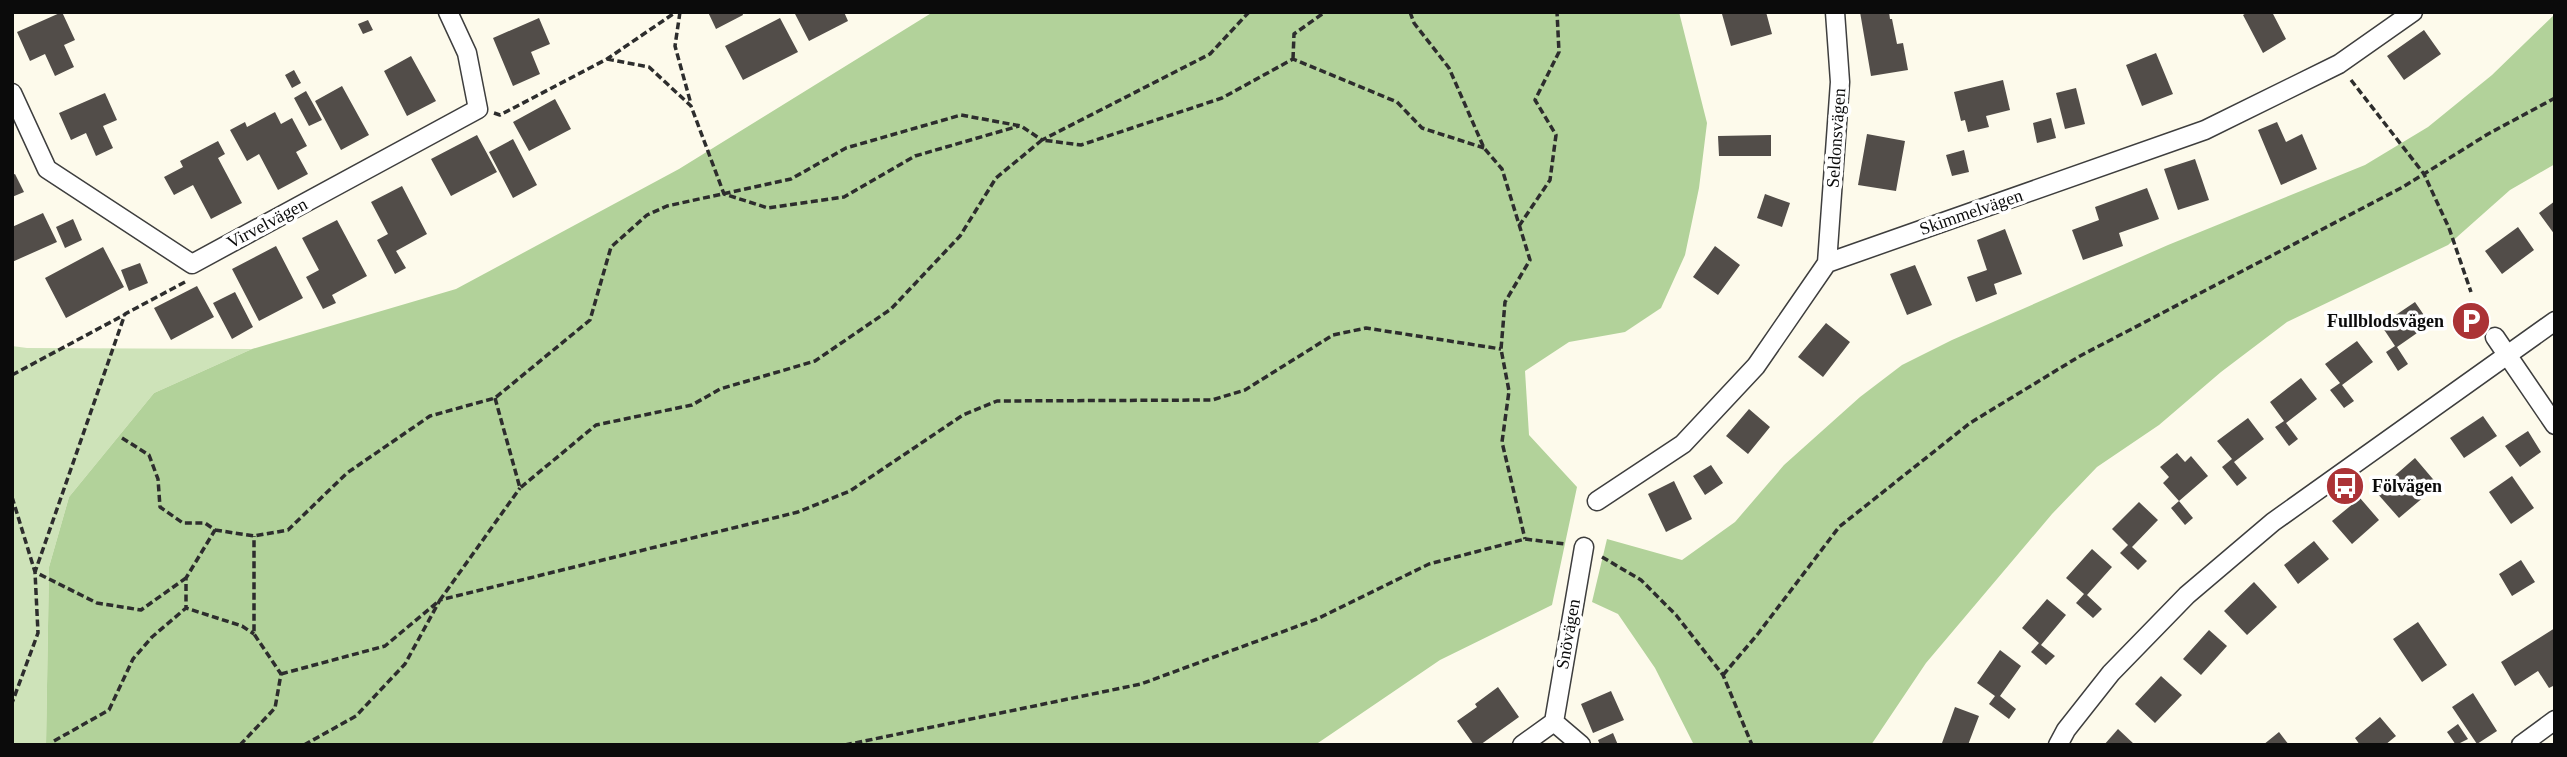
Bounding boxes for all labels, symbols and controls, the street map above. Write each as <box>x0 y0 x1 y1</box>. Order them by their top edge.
street label: Seldonsvägen <box>1823 87 1849 189</box>
street label: Skimmelvägen <box>1917 185 2025 239</box>
street label: Virvelvägen <box>224 194 310 252</box>
parking icon: Fullblodsvägen <box>2450 300 2492 342</box>
place label: Fullblodsvägen <box>2327 311 2444 331</box>
bus stop icon: Fölvägen <box>2324 465 2366 507</box>
place label: Fölvägen <box>2372 476 2442 496</box>
street label: Snövägen <box>1552 597 1584 671</box>

